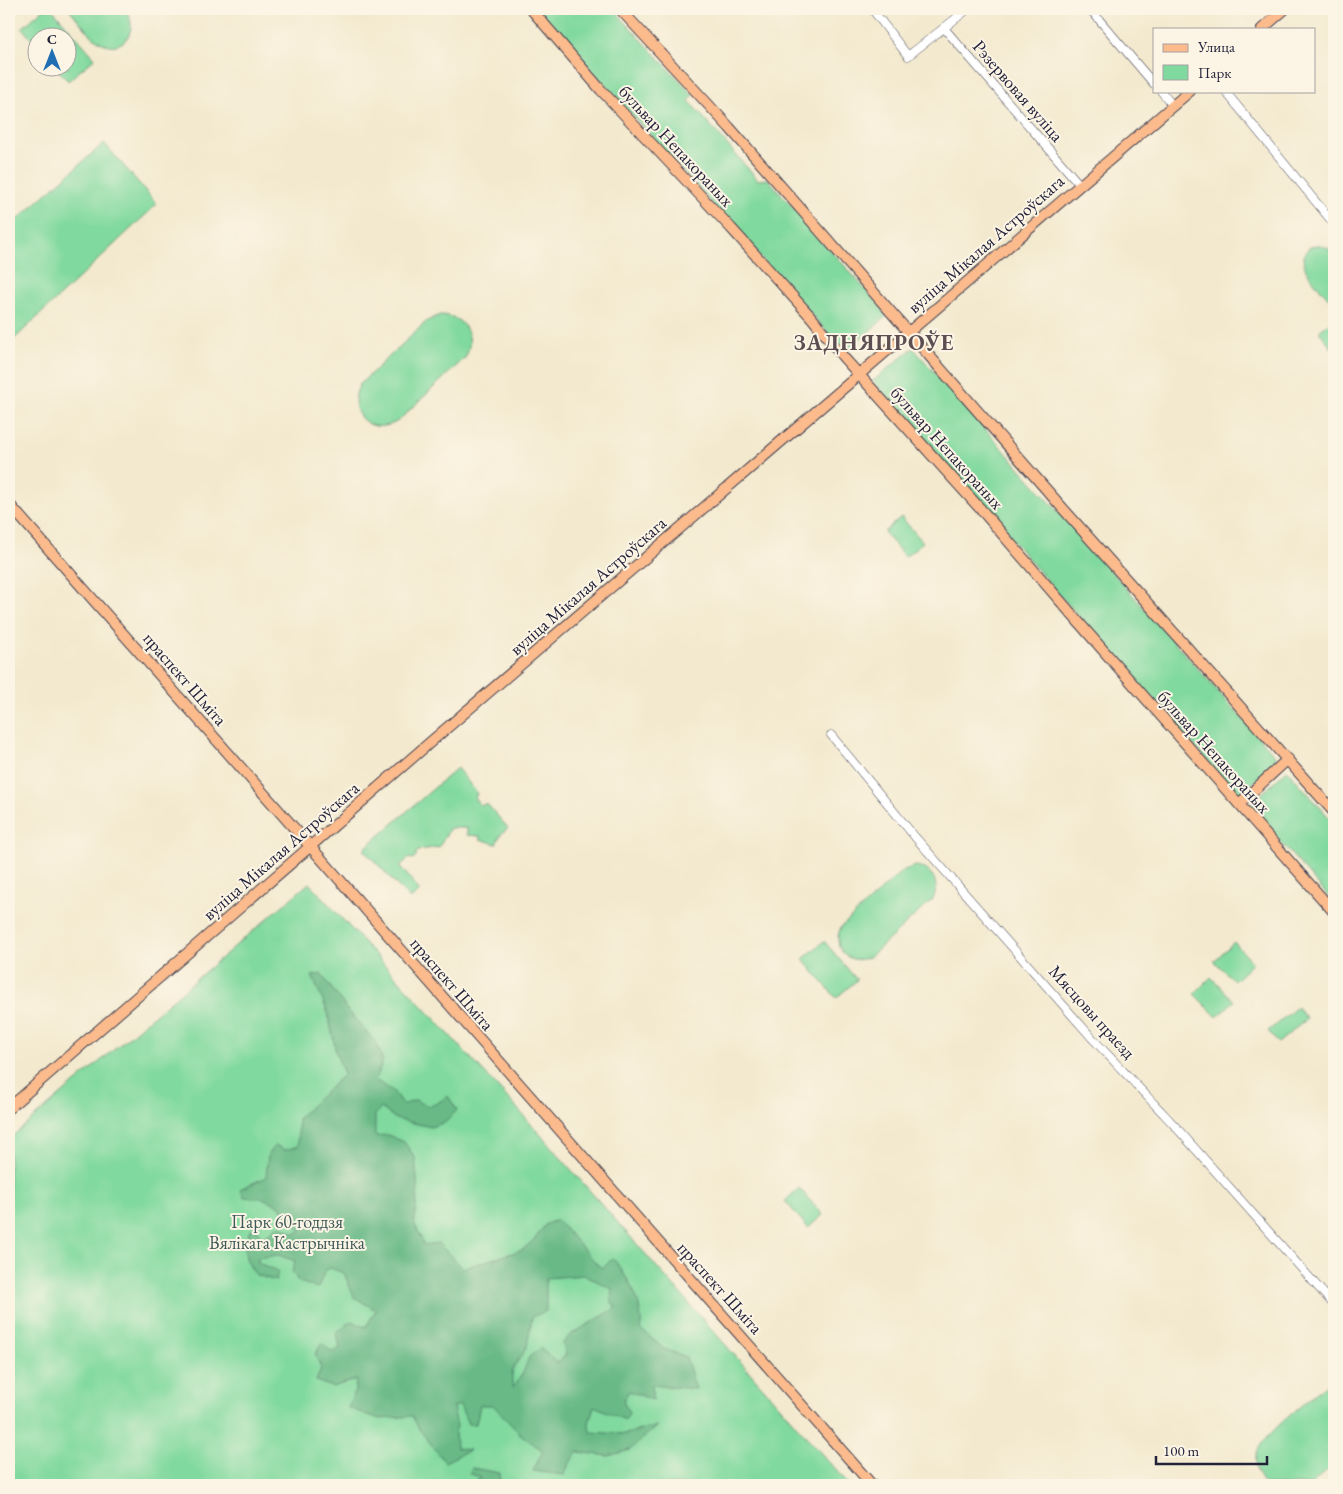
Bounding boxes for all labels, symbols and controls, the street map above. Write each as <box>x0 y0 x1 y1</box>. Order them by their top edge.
north arrow <box>28 28 78 78</box>
legend <box>1153 28 1316 92</box>
text: С <box>47 30 57 48</box>
street label: Рэзервовая вуліца <box>968 35 1069 147</box>
text: Улица <box>1197 37 1235 56</box>
text: Парк <box>1198 63 1231 82</box>
street label: бульвар Непакораных <box>614 80 739 212</box>
street label: вуліца Мікалая Астроўскага <box>903 169 1069 318</box>
district label: ЗАДНЯПРОЎЕ <box>793 328 955 357</box>
street label: бульвар Непакораных <box>886 381 1009 514</box>
street label: вуліца Мікалая Астроўскага <box>505 511 671 660</box>
street label: праспект Шміта <box>138 627 233 731</box>
street label: бульвар Непакораных <box>1153 685 1276 818</box>
street label: вуліца Мікалая Астроўскага <box>198 776 364 925</box>
street label: праспект Шміта <box>405 932 500 1036</box>
street label: Мясцовы праезд <box>1044 960 1141 1063</box>
park label: Парк 60-годдзя Вялікага Кастрычніка <box>209 1210 366 1254</box>
street label: праспект Шміта <box>673 1237 769 1339</box>
scale bar <box>1156 1434 1267 1466</box>
text: 100 m <box>1163 1441 1200 1460</box>

